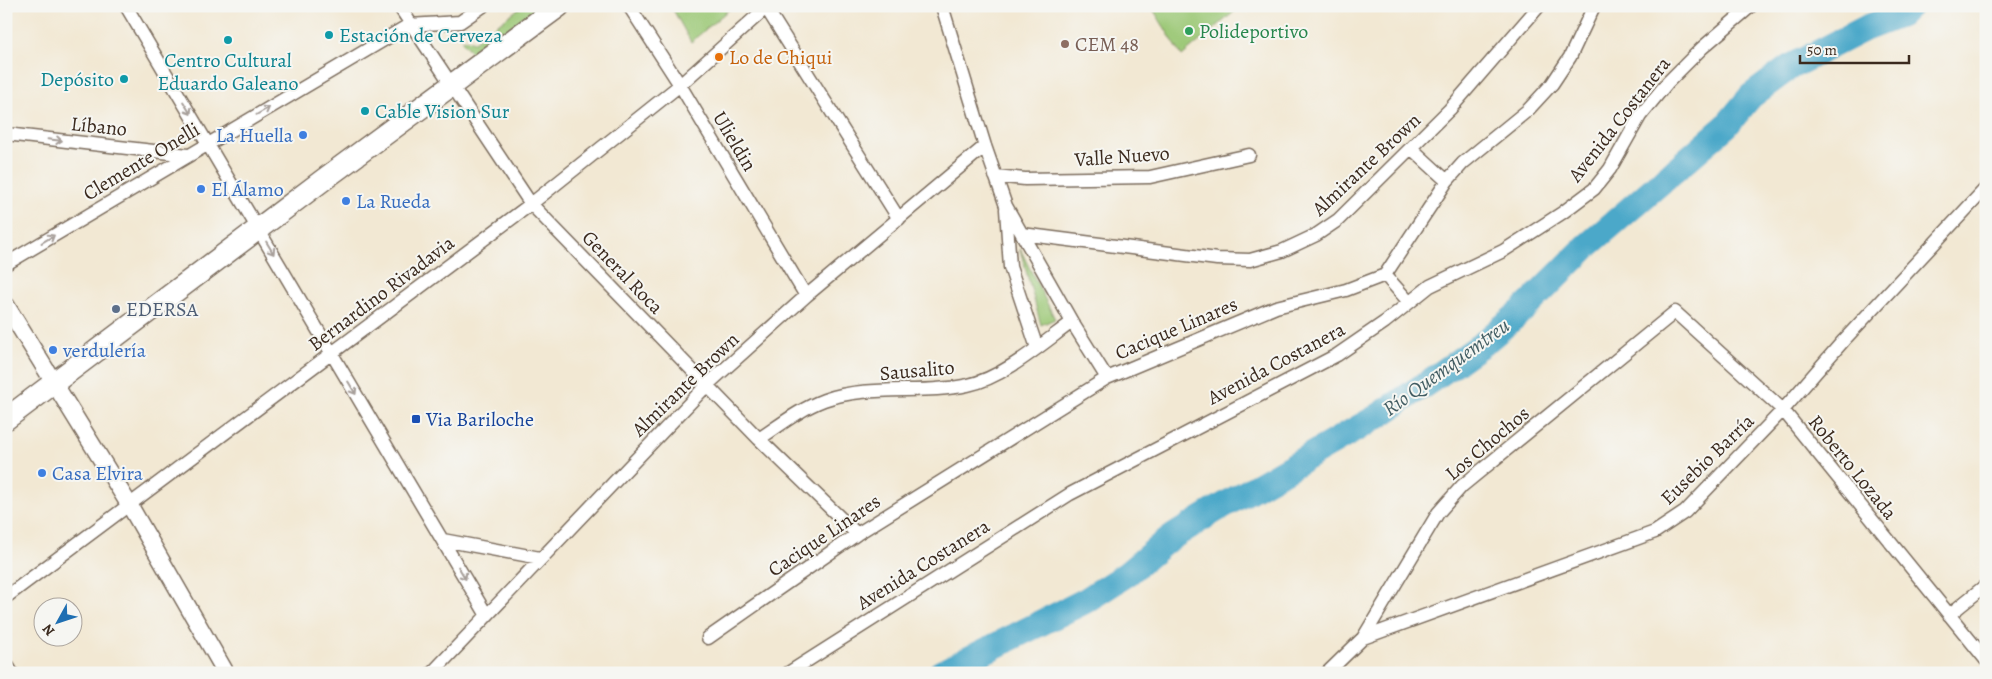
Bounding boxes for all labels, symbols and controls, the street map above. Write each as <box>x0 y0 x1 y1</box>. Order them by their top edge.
place label: Polideportivo <box>1199 18 1308 45</box>
place label: Estación de Cerveza <box>339 22 503 49</box>
marker: Polideportivo <box>1183 25 1195 37</box>
marker: Estación de Cerveza <box>323 29 335 41</box>
place label: CEM 48 <box>1075 31 1139 58</box>
scale bar <box>1800 32 1908 64</box>
marker: Centro Cultural Eduardo Galeano <box>222 34 234 46</box>
marker: CEM 48 <box>1059 38 1071 50</box>
text: 50 m <box>1807 40 1837 60</box>
place label: Lo de Chiqui <box>729 44 832 71</box>
place label: Centro Cultural Eduardo Galeano <box>158 47 298 97</box>
marker: Lo de Chiqui <box>713 51 725 63</box>
street label: Avenida Costanera <box>1561 51 1677 188</box>
place label: Depósito <box>40 66 114 93</box>
marker: Depósito <box>118 73 130 85</box>
place label: Cable Vision Sur <box>375 98 510 125</box>
one-way arrow <box>182 101 192 115</box>
one-way arrow <box>255 105 269 115</box>
marker: Cable Vision Sur <box>359 105 371 117</box>
street label: Ulieldin <box>706 106 763 176</box>
street label: Almirante Brown <box>1305 107 1427 223</box>
street label: Líbano <box>70 110 128 143</box>
street label: Clemente Onelli <box>78 116 205 207</box>
place label: La Huella <box>216 122 294 149</box>
marker: La Huella <box>297 129 309 141</box>
one-way arrow <box>46 135 62 145</box>
street label: Valle Nuevo <box>1073 140 1171 173</box>
place label: El Álamo <box>211 176 284 203</box>
marker: El Álamo <box>195 183 207 195</box>
place label: La Rueda <box>356 188 432 215</box>
marker: La Rueda <box>340 195 352 207</box>
street label: General Roca <box>576 225 670 321</box>
street label: Bernardino Rivadavia <box>303 229 460 357</box>
one-way arrow <box>41 233 55 243</box>
one-way arrow <box>265 241 275 255</box>
street label: Cacique Linares <box>1111 291 1242 366</box>
place label: EDERSA <box>126 296 199 323</box>
marker: EDERSA <box>110 303 122 315</box>
water label: Río Quemquemtreu <box>1377 311 1515 423</box>
street label: Avenida Costanera <box>1202 315 1350 412</box>
street label: Almirante Brown <box>625 326 745 443</box>
place label: verdulería <box>62 337 147 364</box>
marker: verdulería <box>47 344 59 356</box>
street label: Sausalito <box>879 354 956 387</box>
one-way arrow <box>348 380 358 394</box>
street label: Los Chochos <box>1439 400 1535 487</box>
place label: Via Bariloche <box>425 406 534 433</box>
street label: Eusebio Barría <box>1655 407 1761 511</box>
street label: Roberto Lozada <box>1802 409 1904 526</box>
marker: Via Bariloche <box>410 413 422 425</box>
place label: Casa Elvira <box>52 460 144 487</box>
marker: Casa Elvira <box>36 467 48 479</box>
street label: Cacique Linares <box>763 488 886 583</box>
street label: Avenida Costanera <box>851 512 996 617</box>
one-way arrow <box>457 565 467 580</box>
north arrow <box>32 596 82 646</box>
text: N <box>38 620 59 640</box>

